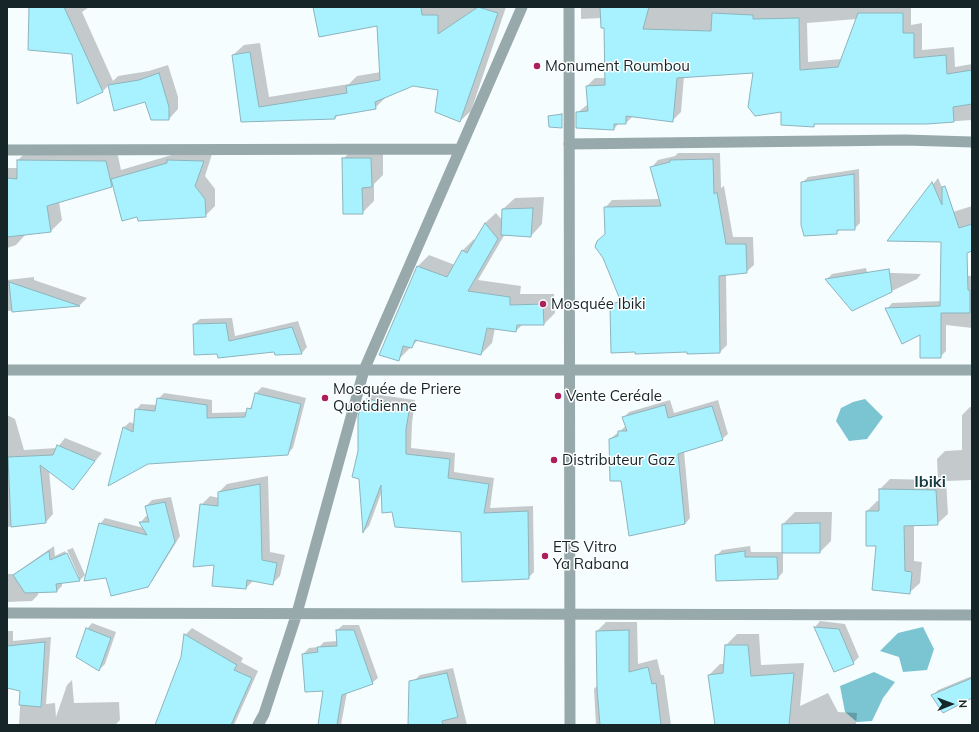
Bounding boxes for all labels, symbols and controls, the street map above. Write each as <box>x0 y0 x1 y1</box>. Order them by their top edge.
place label: Monument Roumbou <box>545 57 690 75</box>
marker: Monument Roumbou <box>532 61 542 71</box>
place label: Mosquée Ibiki <box>551 295 646 313</box>
marker: Mosquée Ibiki <box>538 299 548 309</box>
place label: Mosquée de Priere Quotidienne <box>333 380 461 415</box>
place label: Vente Ceréale <box>566 387 662 405</box>
marker: Vente Ceréale <box>553 391 563 401</box>
marker: Mosquée de Priere Quotidienne <box>320 393 330 403</box>
place label: Distributeur Gaz <box>562 451 675 469</box>
marker: Distributeur Gaz <box>549 455 559 465</box>
district label: Ibiki <box>914 472 946 492</box>
place label: ETS Vitro Ya Rabana <box>553 538 629 573</box>
marker: ETS Vitro Ya Rabana <box>540 551 550 561</box>
north arrow <box>931 684 971 724</box>
text: N <box>956 700 970 708</box>

